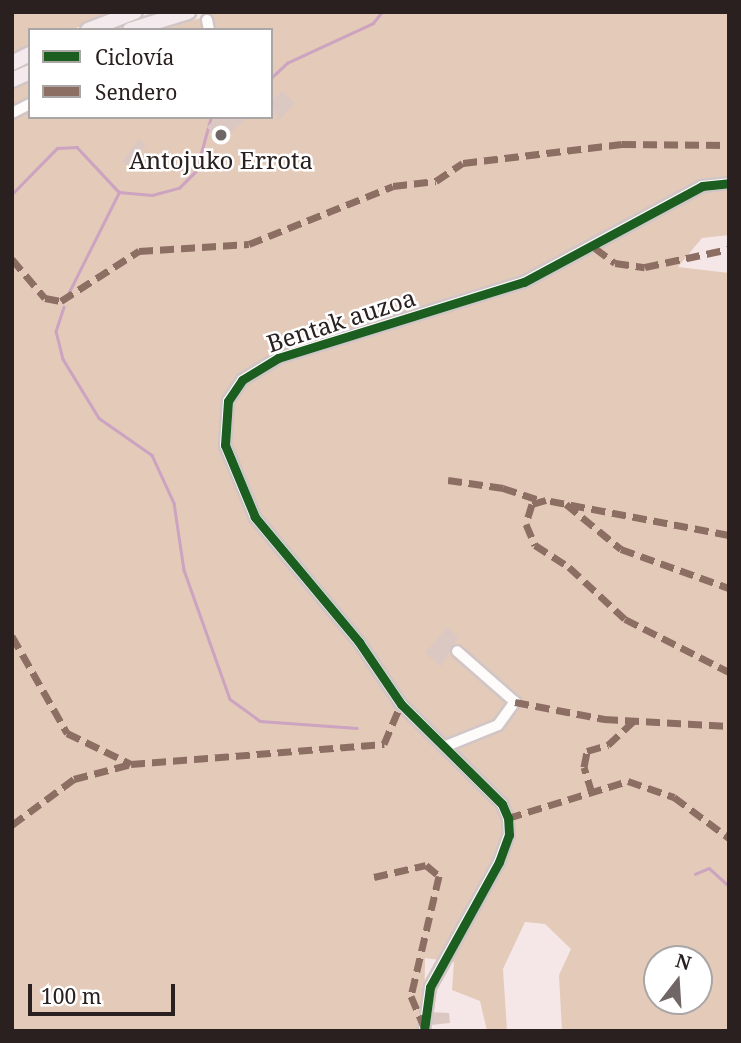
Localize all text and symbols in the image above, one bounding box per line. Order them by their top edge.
legend [28,28,273,119]
text: Ciclovía [95,43,174,71]
text: Sendero [95,78,177,106]
marker: Antojuko Errota [213,127,229,143]
place label: Antojuko Errota [129,146,313,174]
street label: Bentak auzoa [263,282,419,358]
north arrow [643,945,713,1015]
text: N [673,947,695,976]
scale bar [32,970,178,1014]
text: 100 m [41,982,102,1010]

